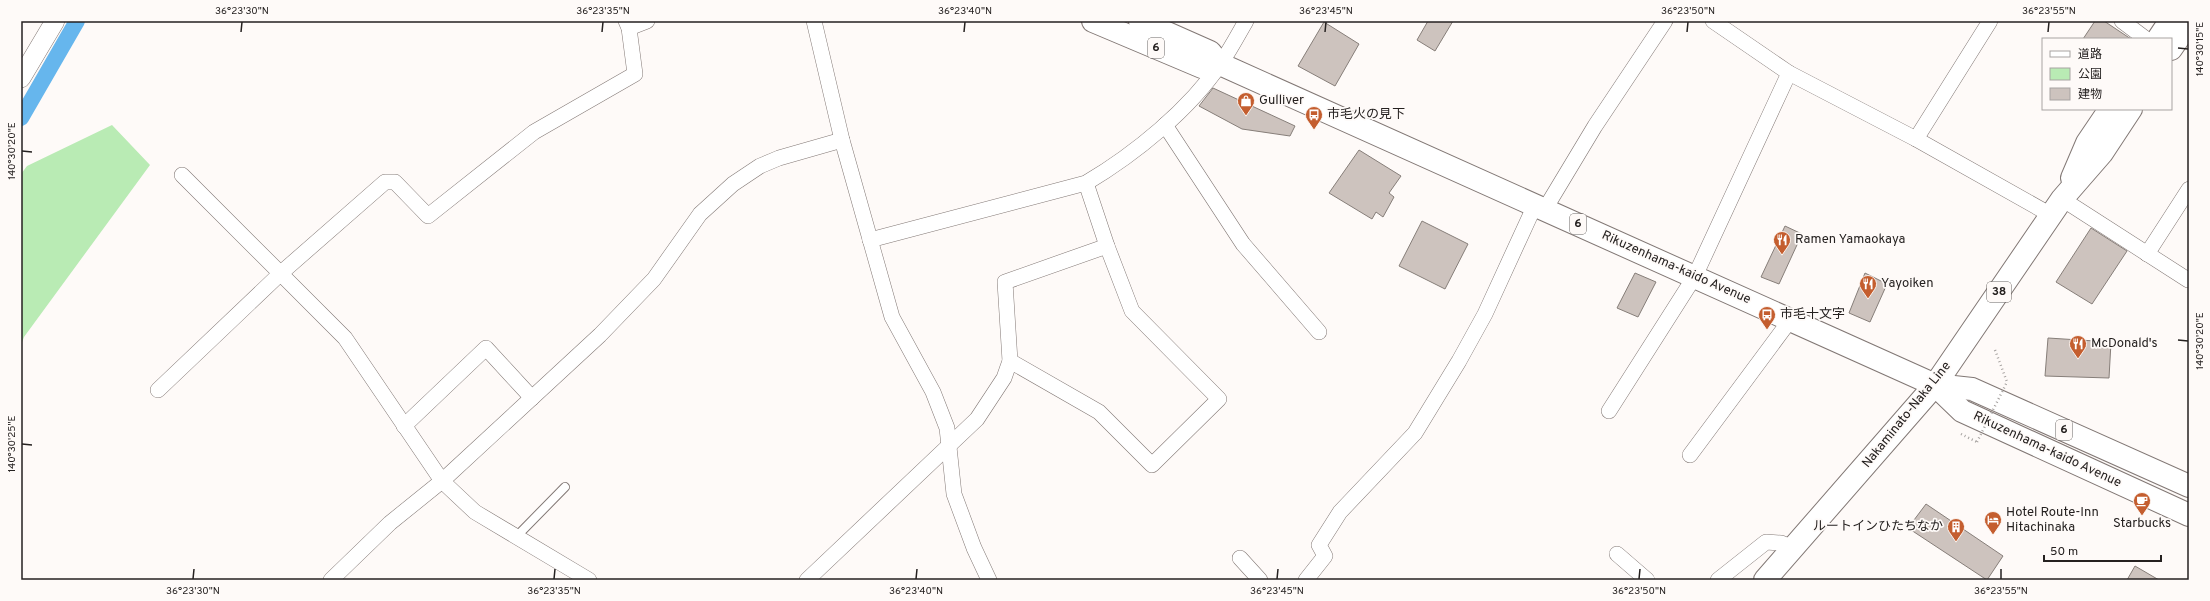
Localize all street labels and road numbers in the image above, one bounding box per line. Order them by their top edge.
road number: 6 [1148,38,1164,58]
road number: 6 [1570,214,1586,234]
street label: Rikuzenhama-kaido Avenue [1599,228,1753,308]
road number: 38 [1987,282,2011,302]
street label: Nakaminato-Naka Line [1859,359,1955,471]
street label: Rikuzenhama-kaido Avenue [1970,409,2124,491]
road number: 6 [2056,420,2072,440]

